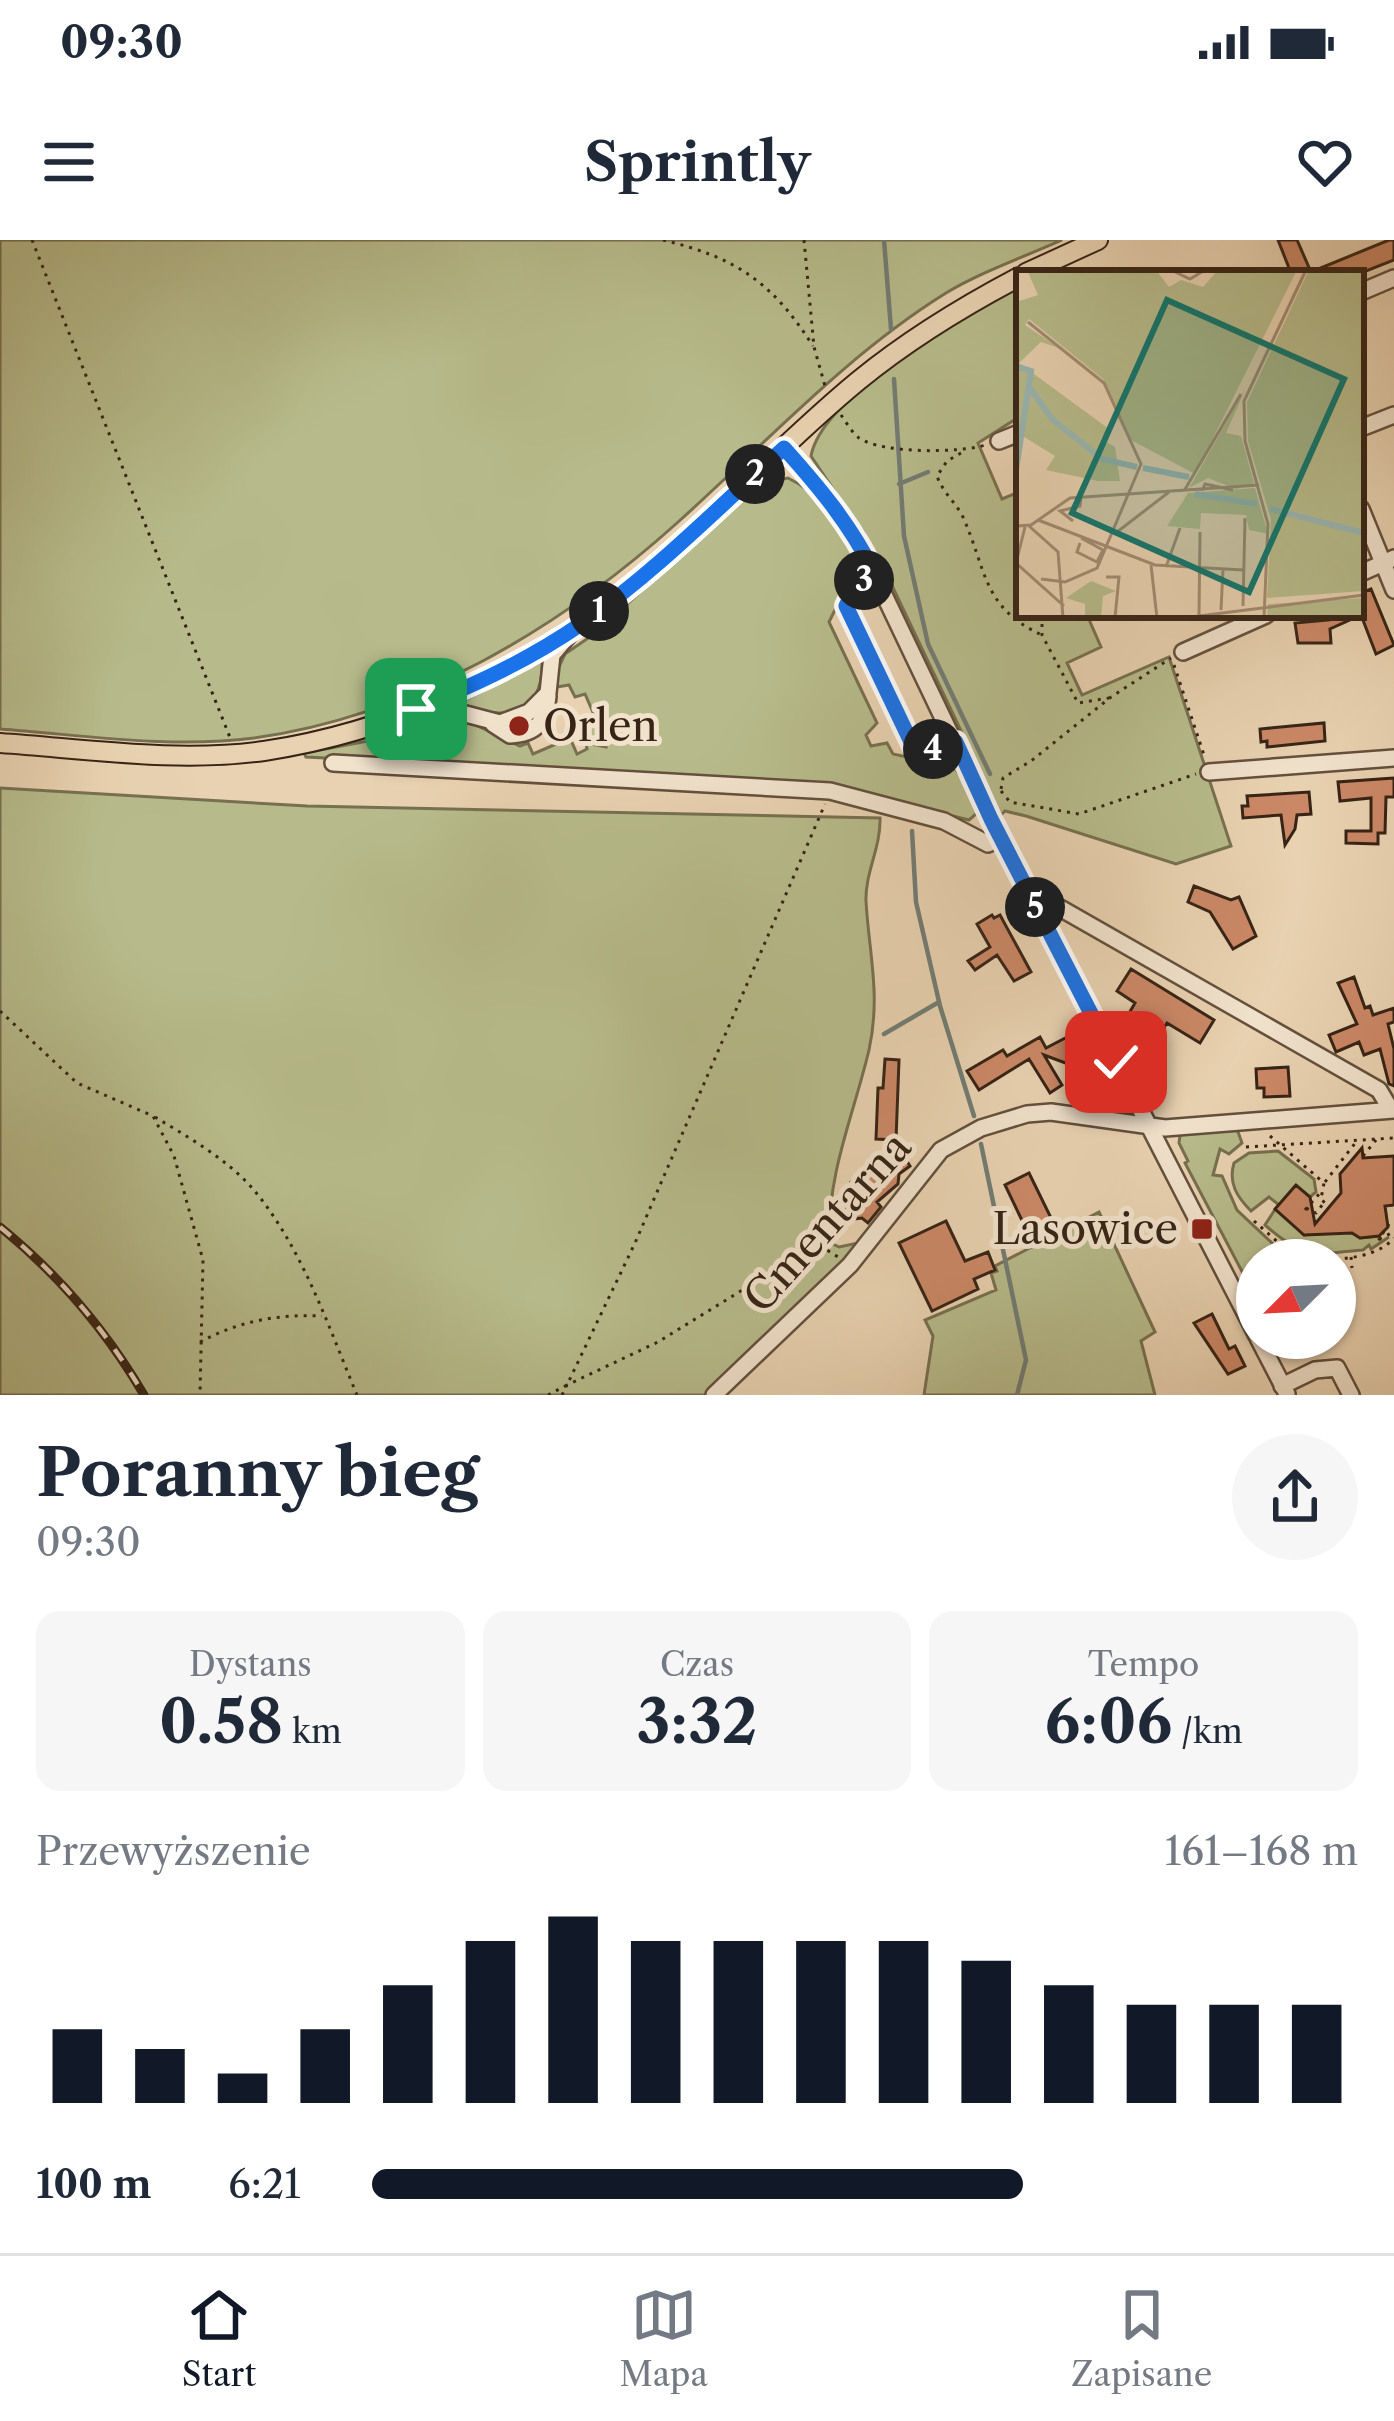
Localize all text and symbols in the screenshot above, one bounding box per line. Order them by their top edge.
text: 09:30 [60,14,183,70]
icon: menu [36,129,102,195]
text: Sprintly [584,129,810,195]
icon: heart [1292,129,1358,195]
inset map [1016,270,1364,618]
pin: 2 [725,444,785,504]
text: 2 [745,453,765,494]
pin: 3 [834,550,894,610]
text: 3 [855,559,873,600]
pin: 1 [569,581,629,641]
text: 1 [592,590,606,631]
pin [365,658,467,760]
icon: arrive [383,676,449,742]
place label: Orlen [543,700,658,752]
marker: Orlen [506,713,532,739]
pin: 4 [903,719,963,779]
text: 4 [923,728,943,769]
pin: 5 [1005,877,1065,937]
text: 5 [1026,886,1044,927]
pin [1065,1011,1167,1113]
icon: check [1083,1029,1149,1095]
street label: Cmentarna [733,1121,922,1323]
place label: Lasowice [992,1203,1178,1255]
marker: Lasowice [1189,1216,1215,1242]
north arrow [1236,1239,1356,1359]
map controls [1236,1239,1356,1359]
text: Poranny bieg [36,1432,480,1513]
button: share [1232,1434,1358,1560]
text: 09:30 [36,1518,141,1566]
text: Dystans [189,1644,312,1685]
text: Czas [660,1644,734,1685]
text: Tempo [1088,1644,1199,1685]
text: 0.58 [159,1685,283,1759]
text: 3:32 [636,1685,758,1759]
text: 6:06 [1045,1685,1172,1759]
text: km [283,1711,342,1752]
text: /km [1172,1711,1243,1752]
text: Przewyższenie [36,1827,311,1875]
text: 161–168 m [1165,1827,1358,1875]
text: 100 m [36,2160,152,2208]
text: 6:21 [228,2160,301,2208]
tab: Start [182,2282,256,2395]
tab: Mapa [620,2282,708,2395]
tab: Zapisane [1071,2282,1212,2395]

